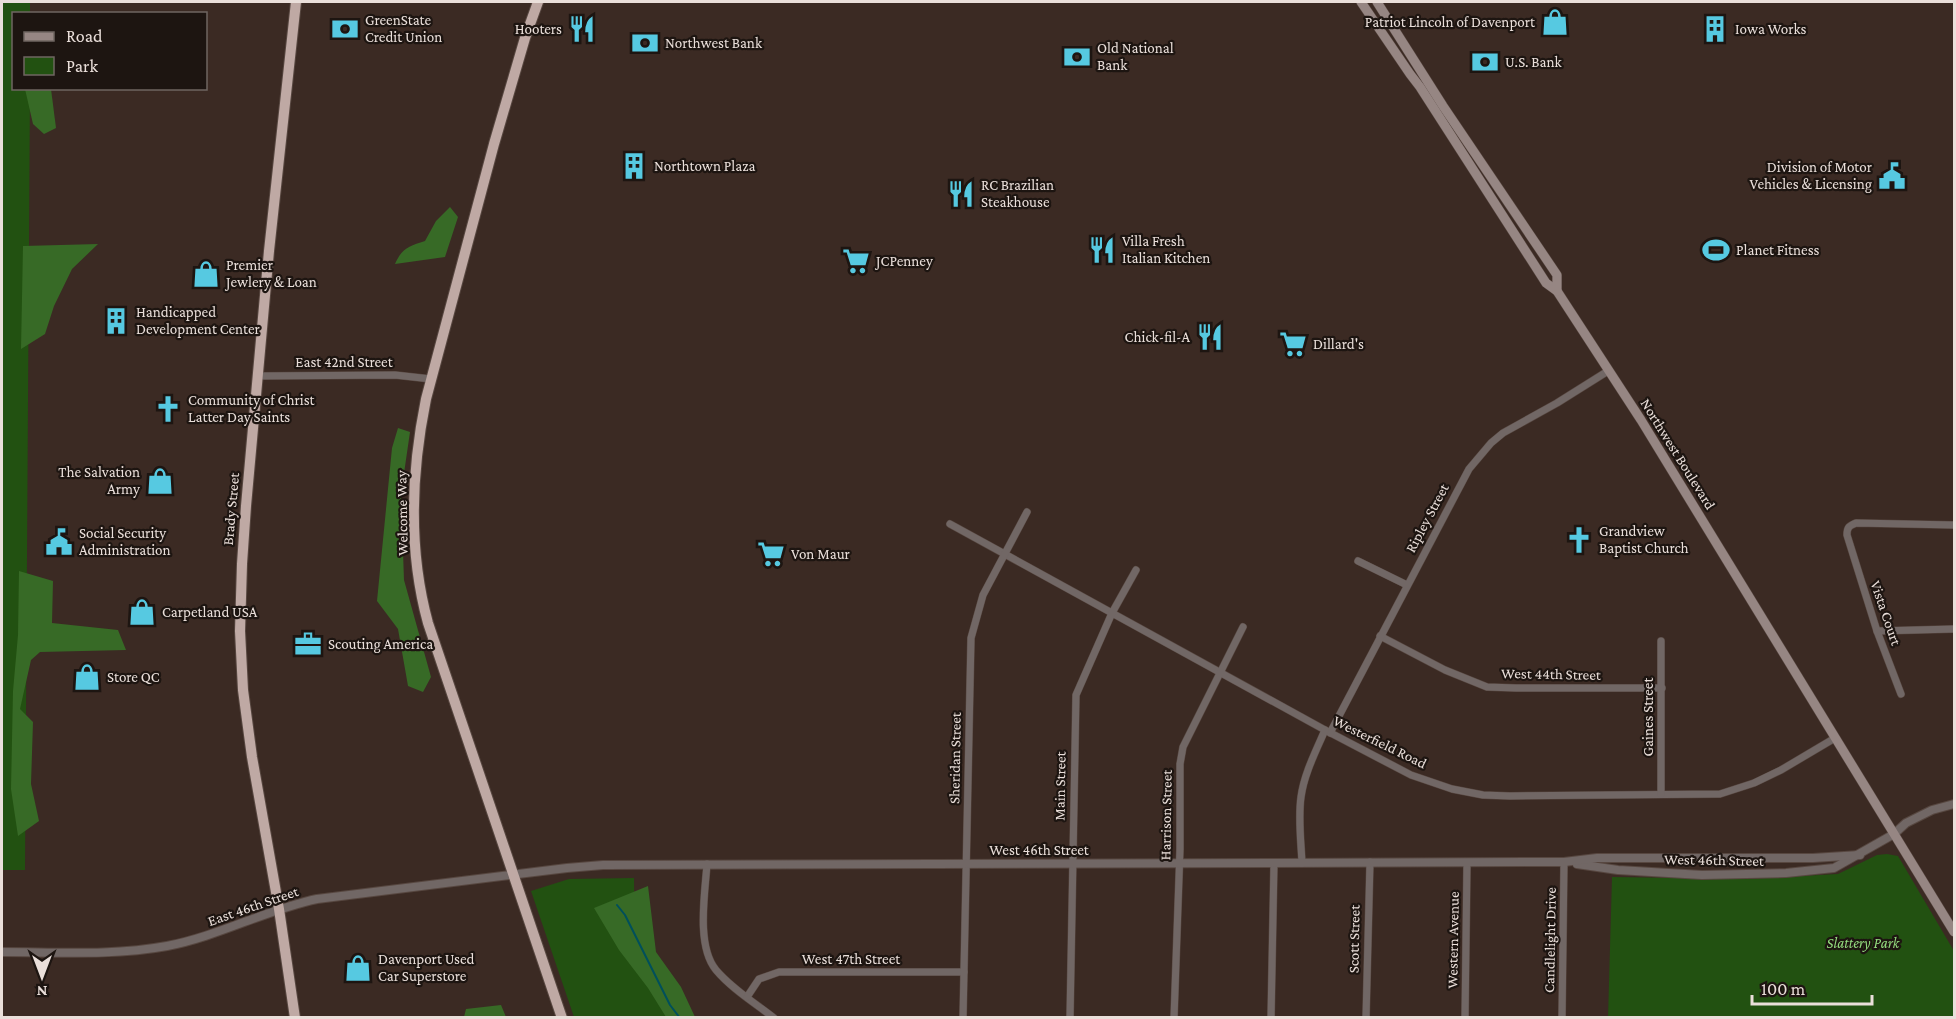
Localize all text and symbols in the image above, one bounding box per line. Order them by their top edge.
shop icon: Patriot Lincoln of Davenport [1540,7,1570,37]
legend [12,12,207,90]
place label: GreenState Credit Union [365,12,442,45]
bank icon: GreenState Credit Union [330,14,360,44]
restaurant icon: Hooters [567,14,597,44]
place label: Patriot Lincoln of Davenport [1365,14,1536,31]
building icon: Iowa Works [1700,14,1730,44]
place label: Hooters [515,21,562,37]
place label: Iowa Works [1735,21,1807,37]
text: Road [66,26,103,46]
bank icon: Northwest Bank [630,28,660,58]
place label: Northwest Bank [665,35,763,51]
place label: Old National Bank [1097,40,1174,73]
bank icon: Old National Bank [1062,42,1092,72]
bank icon: U.S. Bank [1470,47,1500,77]
place label: U.S. Bank [1505,54,1563,70]
text: Park [66,56,98,76]
building icon: Northtown Plaza [619,151,649,181]
place label: Northtown Plaza [654,158,756,174]
place label: Division of Motor Vehicles & Licensing [1750,159,1873,193]
public building icon: Division of Motor Vehicles & Licensing [1877,161,1907,191]
place label: RC Brazilian Steakhouse [981,177,1054,210]
restaurant icon: RC Brazilian Steakhouse [946,179,976,209]
place label: Villa Fresh Italian Kitchen [1122,233,1210,266]
restaurant icon: Villa Fresh Italian Kitchen [1087,235,1117,265]
sports icon: Planet Fitness [1701,235,1731,265]
place label: Planet Fitness [1736,242,1820,258]
supermarket icon: JCPenney [841,246,871,276]
place label: JCPenney [874,253,933,270]
place label: Premier Jewlery & Loan [224,257,317,291]
shop icon: Premier Jewlery & Loan [191,259,221,289]
place label: Handicapped Development Center [136,304,261,338]
building icon: Handicapped Development Center [101,306,131,336]
restaurant icon: Chick-fil-A [1195,322,1225,352]
place label: Chick-fil-A [1125,329,1190,345]
supermarket icon: Dillard's [1278,329,1308,359]
place label: Dillard's [1313,336,1364,352]
street label: East 42nd Street [295,354,394,370]
place label: Community of Christ Latter Day Saints [188,392,316,426]
church icon: Community of Christ Latter Day Saints [153,394,183,424]
street label: Northwest Boulevard [1637,396,1719,512]
place label: The Salvation Army [58,464,140,498]
shop icon: The Salvation Army [145,466,175,496]
street label: Welcome Way [393,470,412,556]
street label: Brady Street [220,471,243,546]
street label: Ripley Street [1402,480,1453,556]
place label: Grandview Baptist Church [1599,523,1689,557]
place label: Social Security Administration [79,525,171,558]
church icon: Grandview Baptist Church [1564,525,1594,555]
public building icon: Social Security Administration [44,527,74,557]
supermarket icon: Von Maur [756,539,786,569]
place label: Von Maur [791,546,851,562]
street label: Vista Court [1867,579,1905,648]
shop icon: Carpetland USA [127,597,157,627]
place label: Carpetland USA [162,604,258,621]
office icon: Scouting America [293,629,323,659]
place label: Scouting America [328,636,433,653]
shop icon: Store QC [72,662,102,692]
street label: West 44th Street [1501,665,1602,683]
place label: Store QC [107,669,160,685]
street label: Gaines Street [1640,677,1656,756]
street label: Sheridan Street [946,711,964,804]
street label: Westerfield Road [1331,712,1429,772]
street label: Main Street [1051,750,1069,821]
street label: Harrison Street [1157,768,1175,860]
street label: West 46th Street [989,842,1090,858]
street label: West 46th Street [1664,851,1765,869]
street label: East 46th Street [206,883,301,929]
street label: Candlelight Drive [1541,887,1560,993]
street label: Western Avenue [1444,891,1462,989]
street label: Scott Street [1345,904,1363,973]
park label: Slattery Park [1827,935,1901,952]
north arrow [12,947,72,1007]
place label: Davenport Used Car Superstore [378,951,475,985]
street label: West 47th Street [802,951,901,967]
shop icon: Davenport Used Car Superstore [343,953,373,983]
scale bar [1752,968,1872,1006]
text: 100 m [1761,979,1806,999]
text: N [36,983,47,1000]

